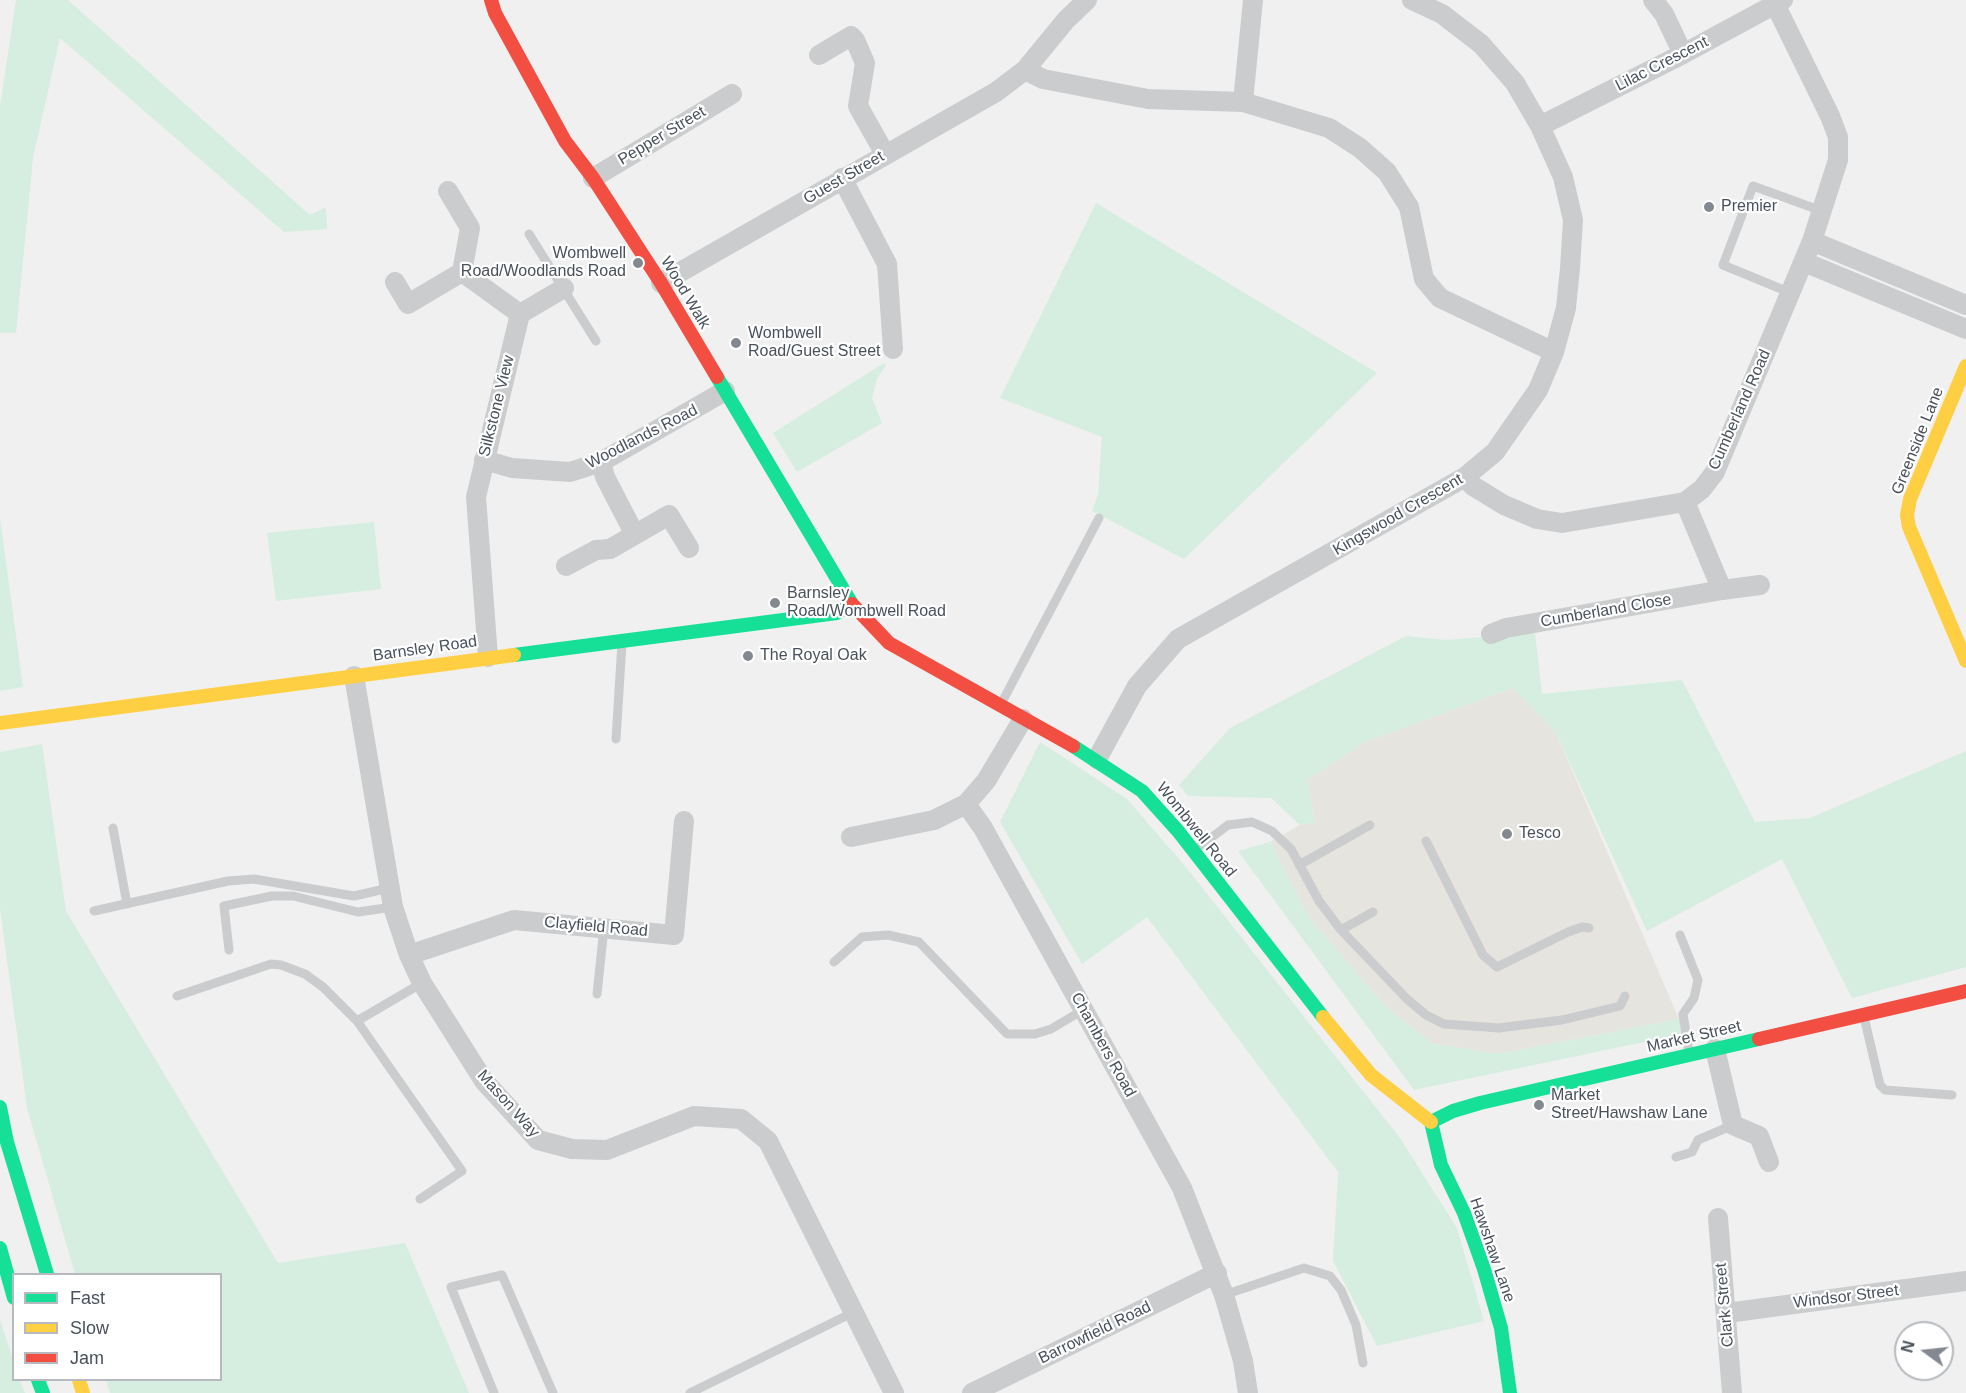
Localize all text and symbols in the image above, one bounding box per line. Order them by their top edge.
street label: Lilac Crescent [1612,32,1712,96]
street label: Pepper Street [615,102,709,170]
street label: Guest Street [800,147,888,209]
place label: Premier [1721,197,1777,217]
marker: Premier [1702,200,1716,214]
place label: Wombwell Road/Woodlands Road [461,244,626,282]
street label: Wood Walk [656,253,714,333]
marker: Wombwell Road/Woodlands Road [631,256,645,270]
place label: Wombwell Road/Guest Street [748,324,881,362]
marker: Wombwell Road/Guest Street [729,336,743,350]
street label: Cumberland Road [1705,347,1775,473]
street label: Silkstone View [475,353,519,459]
street label: Greenside Lane [1888,385,1948,497]
street label: Woodlands Road [583,401,701,473]
street label: Kingswood Crescent [1330,470,1466,560]
place label: Barnsley Road/Wombwell Road [787,584,946,622]
street label: Cumberland Close [1539,590,1673,632]
marker: Barnsley Road/Wombwell Road [768,596,782,610]
street label: Barnsley Road [372,632,478,666]
place label: The Royal Oak [760,646,867,666]
marker: The Royal Oak [741,649,755,663]
street label: Wombwell Road [1152,779,1240,881]
place label: Tesco [1519,824,1561,844]
marker: Tesco [1500,827,1514,841]
street label: Clayfield Road [543,913,649,941]
street label: Chambers Road [1066,989,1140,1101]
street label: Market Street [1645,1017,1743,1057]
street label: Mason Way [473,1066,543,1142]
place label: Market Street/Hawshaw Lane [1551,1086,1708,1124]
marker: Market Street/Hawshaw Lane [1532,1098,1546,1112]
street label: Hawshaw Lane [1465,1195,1519,1305]
street label: Clark Street [1712,1262,1738,1348]
legend [12,1273,222,1381]
street label: Windsor Street [1792,1281,1900,1313]
text: Fast [70,1288,105,1308]
street label: Barrowfield Road [1036,1297,1154,1369]
text: Slow [70,1318,109,1338]
north arrow [1894,1321,1954,1381]
text: N [1898,1339,1918,1355]
text: Jam [70,1348,104,1368]

